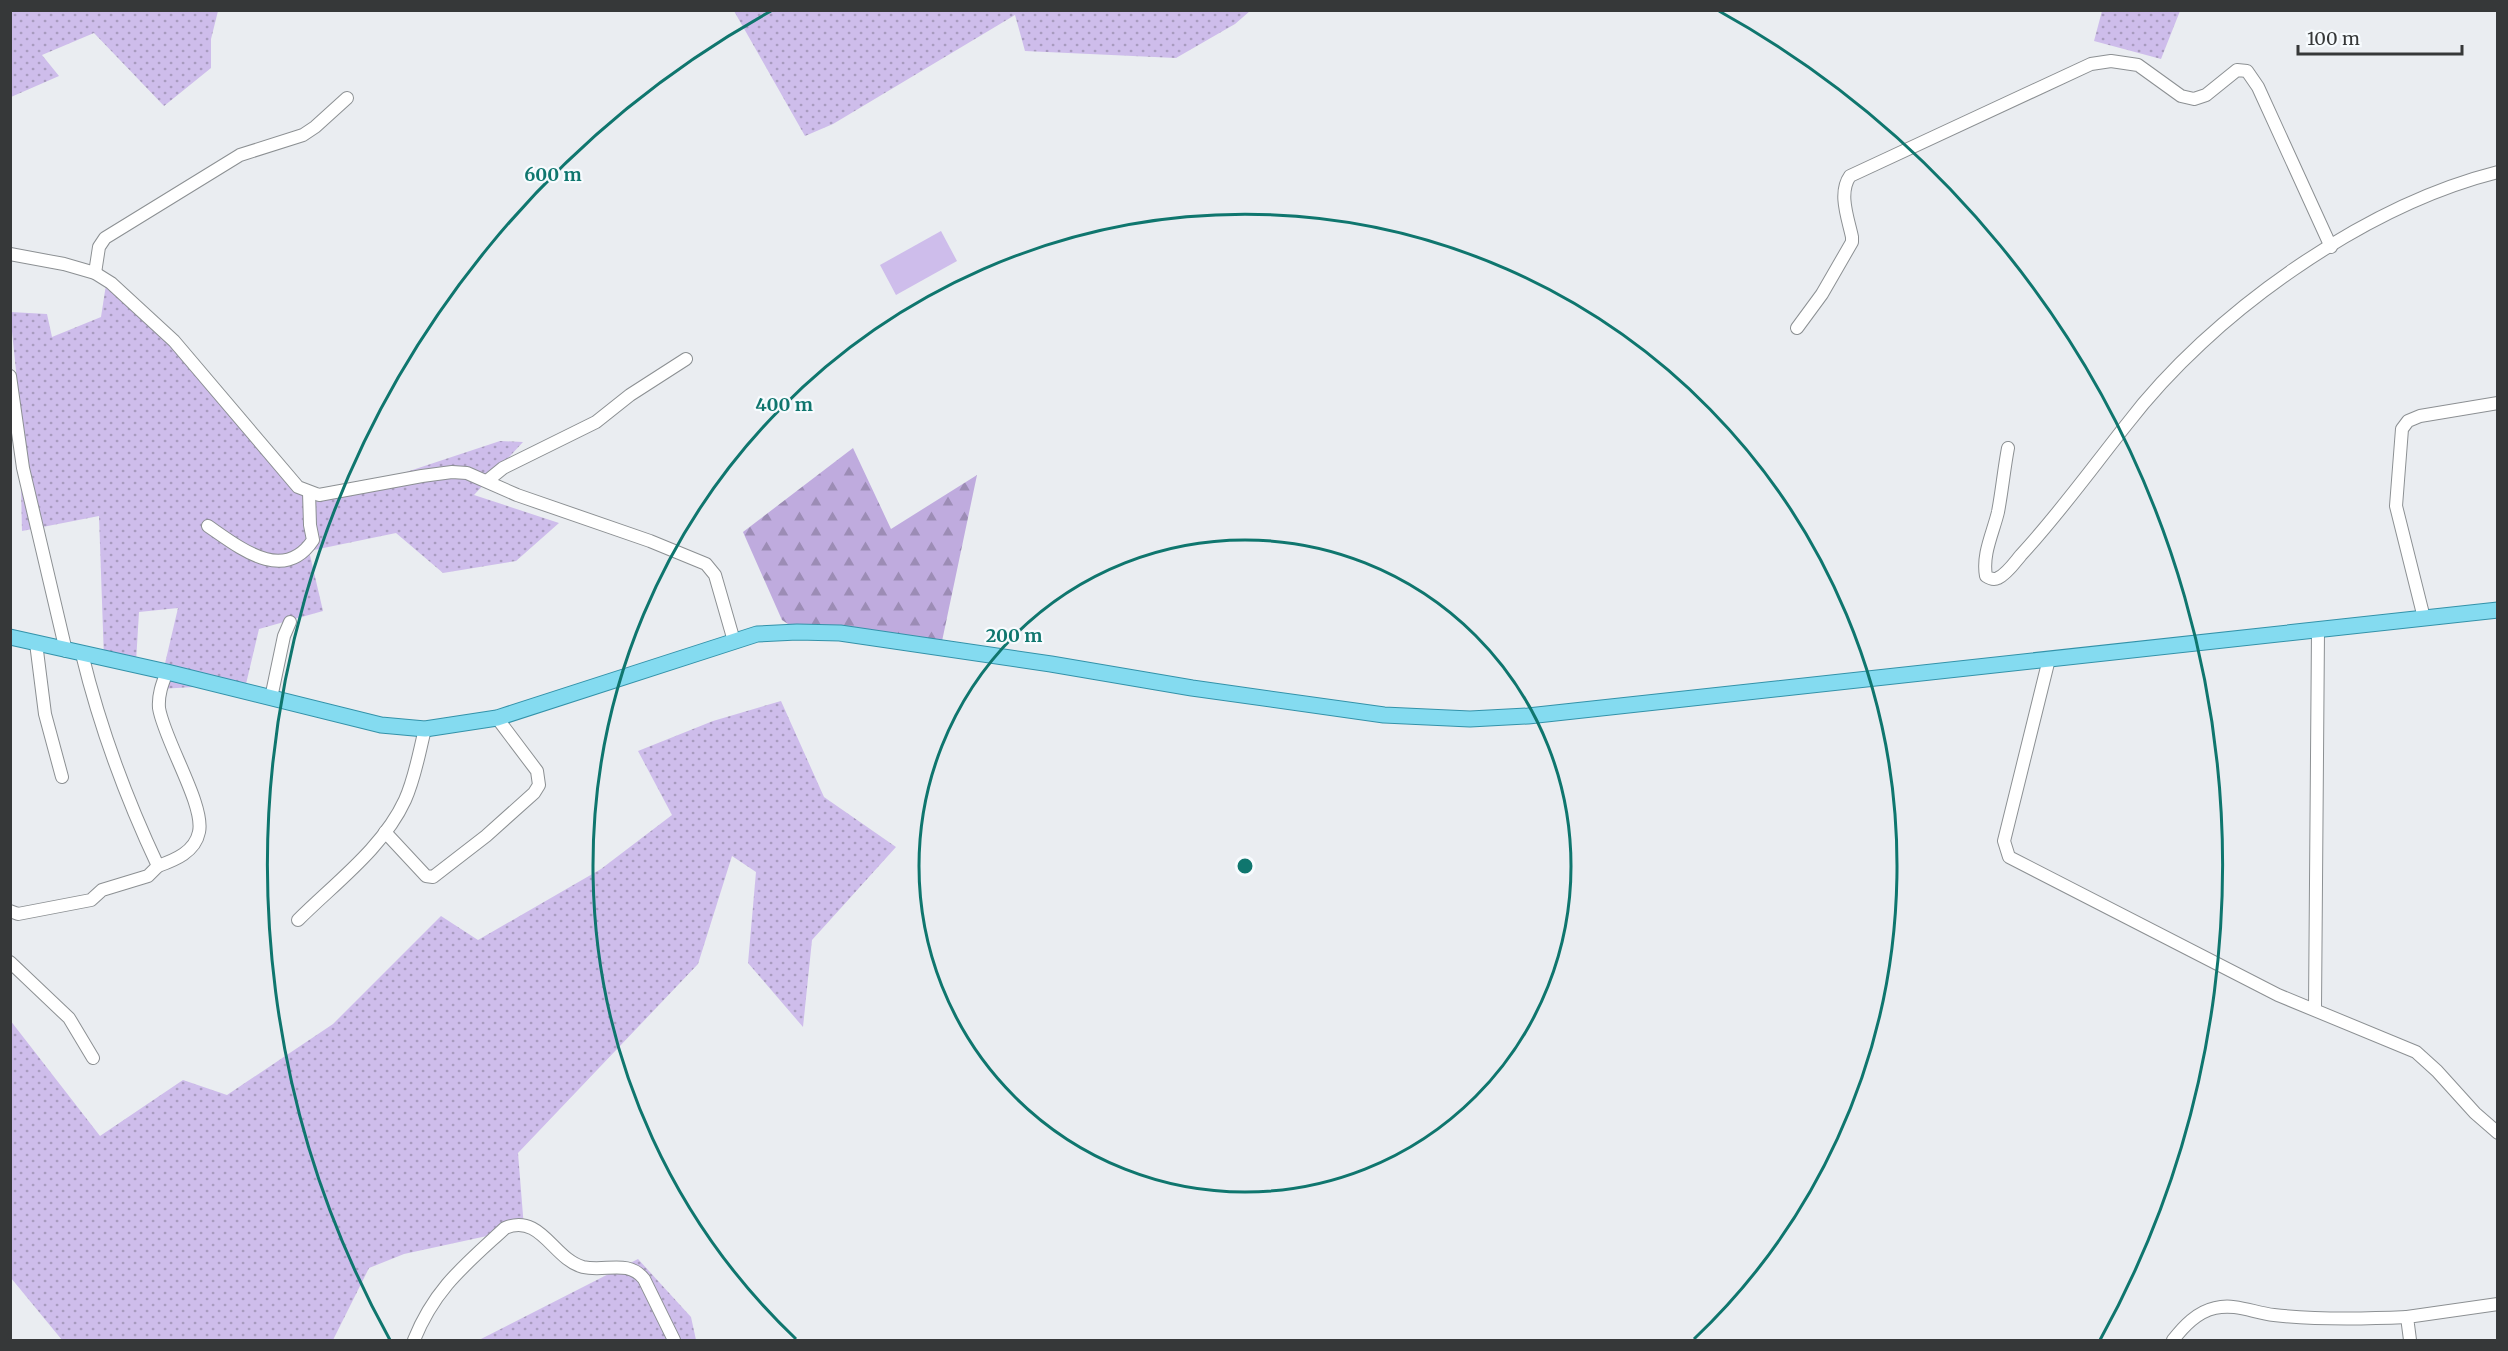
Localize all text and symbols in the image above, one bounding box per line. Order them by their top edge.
scale bar [2298,18,2462,56]
text: 100 m [2307,27,2360,50]
text: 600 m [524,163,582,186]
text: 400 m [755,393,813,416]
text: 200 m [986,624,1042,647]
centre of rings [1235,856,1255,876]

